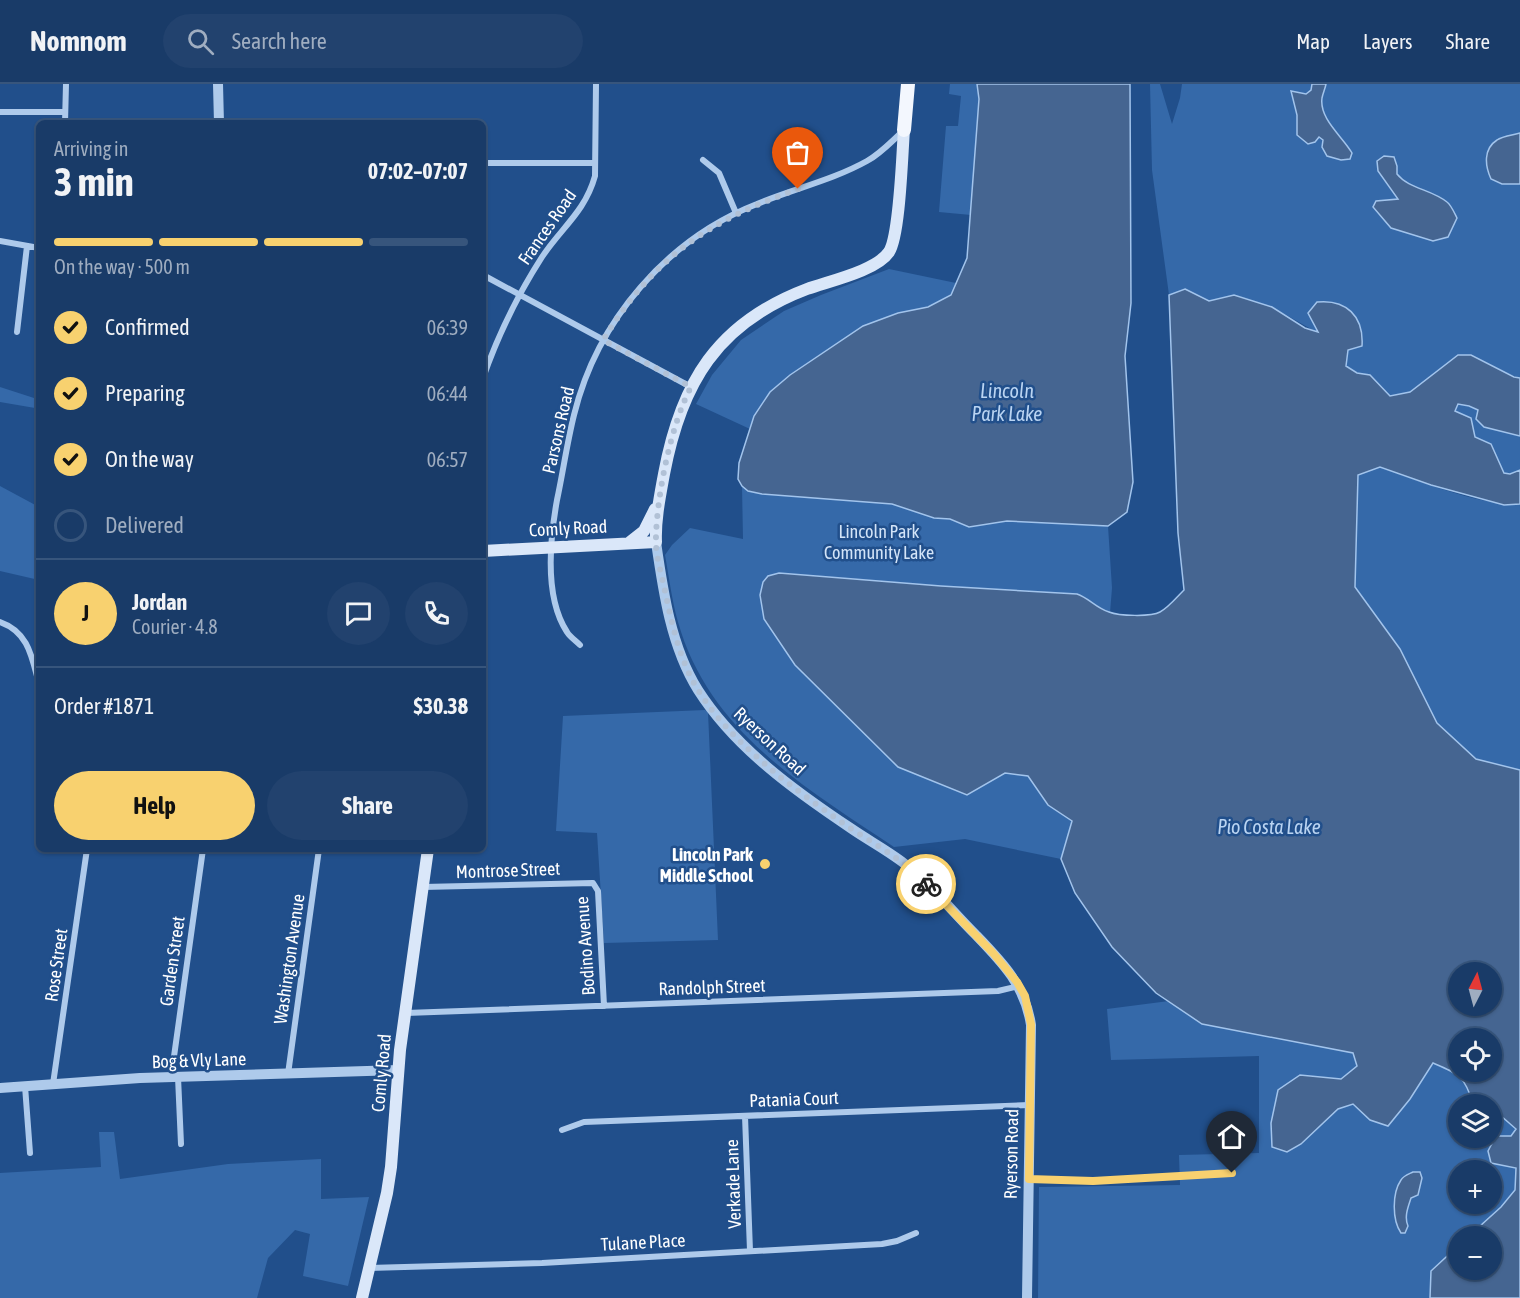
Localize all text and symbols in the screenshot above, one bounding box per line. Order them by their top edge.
search box [163,14,583,68]
text: Nomnom [30,25,127,57]
icon: search [184,25,217,58]
text: Search here [232,28,327,54]
text: Map [1296,29,1330,53]
text: Layers [1363,29,1413,53]
text: Share [1446,29,1490,53]
pin [772,127,823,189]
icon: bag [781,136,814,169]
text: Arriving in [54,137,128,160]
text: 07:02–07:07 [368,158,468,184]
text: 3 min [54,160,134,204]
street label: Frances Road [513,185,581,269]
text: On the way · 500 m [54,255,190,278]
icon: check [54,311,87,344]
text: Confirmed [105,314,190,340]
text: 06:39 [427,316,468,339]
icon: check [54,377,87,410]
water label: Lincoln Park Lake [972,379,1042,425]
text: Preparing [105,380,185,406]
text: 06:44 [427,382,468,405]
street label: Parsons Road [538,384,578,476]
icon: check [54,443,87,476]
text: On the way [105,446,194,472]
text: 06:57 [427,448,468,471]
text: Delivered [105,512,184,538]
street label: Comly Road [528,515,608,541]
park label: Lincoln Park Community Lake [824,521,934,563]
button: chat [327,582,390,645]
button: phone [405,582,468,645]
text: Jordan [132,589,187,615]
text: J [82,600,89,626]
text: Courier · 4.8 [132,615,218,638]
text: Order #1871 [54,693,154,719]
text: $30.38 [413,693,468,719]
street label: Ryerson Road [730,703,810,779]
button: Help [54,771,255,840]
button: Share [267,771,468,840]
water label: Pio Costa Lake [1217,815,1321,838]
place label: Lincoln Park Middle School [660,844,754,886]
courier [896,854,956,914]
marker: Lincoln Park Middle School [758,857,772,871]
street label: Montrose Street [455,858,561,882]
icon: bike [910,868,943,901]
street label: Washington Avenue [269,893,309,1025]
street label: Bodino Avenue [571,896,599,996]
street label: Garden Street [155,915,189,1007]
street label: Rose Street [40,927,72,1003]
north arrow [1448,962,1502,1016]
map controls [1448,962,1502,1280]
street label: Randolph Street [658,975,766,999]
button: locate [1448,1028,1502,1082]
street label: Comly Road [367,1033,395,1113]
street label: Bog & Vly Lane [151,1048,247,1072]
street label: Patania Court [749,1087,839,1111]
button: layers [1448,1094,1502,1148]
street label: Ryerson Road [1000,1109,1022,1199]
pin [1206,1111,1257,1173]
icon: home [1215,1120,1248,1153]
street label: Verkade Lane [721,1139,745,1229]
button: + [1448,1160,1502,1214]
button: − [1448,1226,1502,1280]
street label: Tulane Place [600,1229,686,1255]

